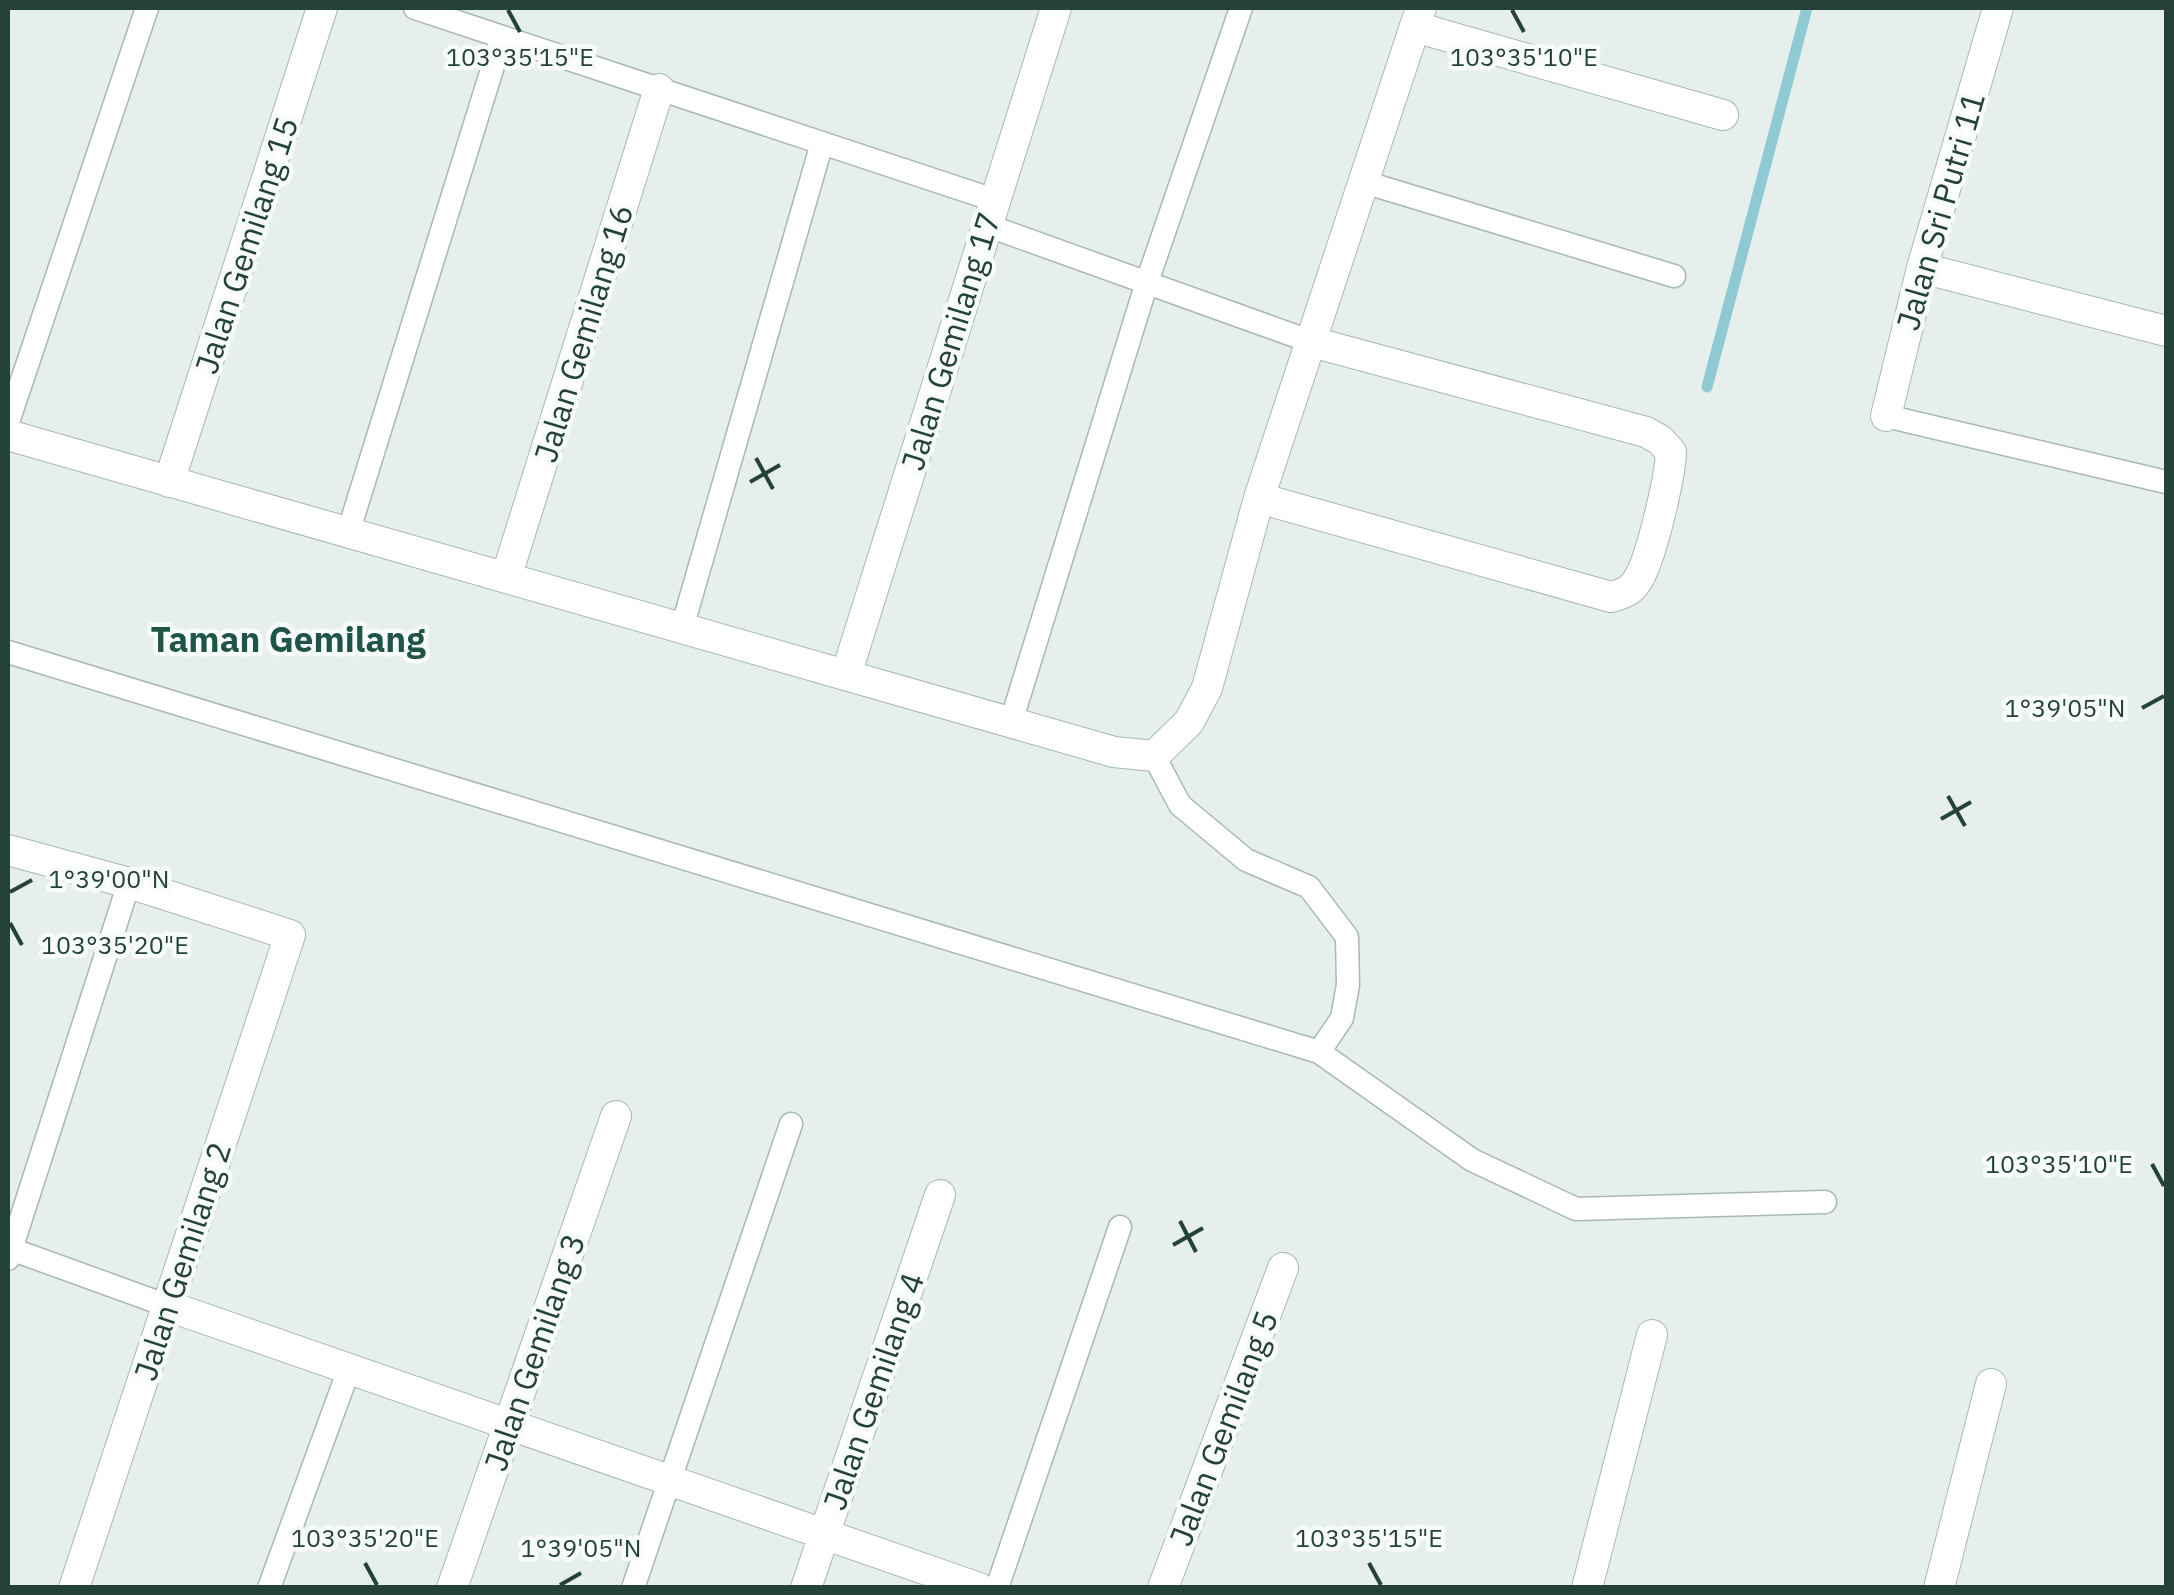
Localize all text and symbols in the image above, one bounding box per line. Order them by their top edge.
text: 103°35'15"E [446,40,594,73]
text: 103°35'10"E [1450,40,1598,73]
street label: Jalan Sri Putri 11 [1886,87,1994,335]
street label: Jalan Gemilang 15 [185,111,307,379]
street label: Jalan Gemilang 16 [524,199,642,467]
street label: Jalan Gemilang 17 [891,207,1009,475]
district label: Taman Gemilang [150,616,426,662]
text: 1°39'05"N [2005,691,2125,724]
text: 1°39'00"N [49,862,169,895]
text: 103°35'20"E [41,928,189,961]
street label: Jalan Gemilang 2 [124,1136,240,1386]
text: 103°35'10"E [1985,1147,2133,1180]
street label: Jalan Gemilang 3 [474,1228,594,1476]
street label: Jalan Gemilang 4 [813,1267,933,1515]
street label: Jalan Gemilang 5 [1159,1305,1287,1551]
text: 103°35'20"E [291,1521,439,1554]
text: 103°35'15"E [1295,1521,1443,1554]
text: 1°39'05"N [521,1531,641,1564]

